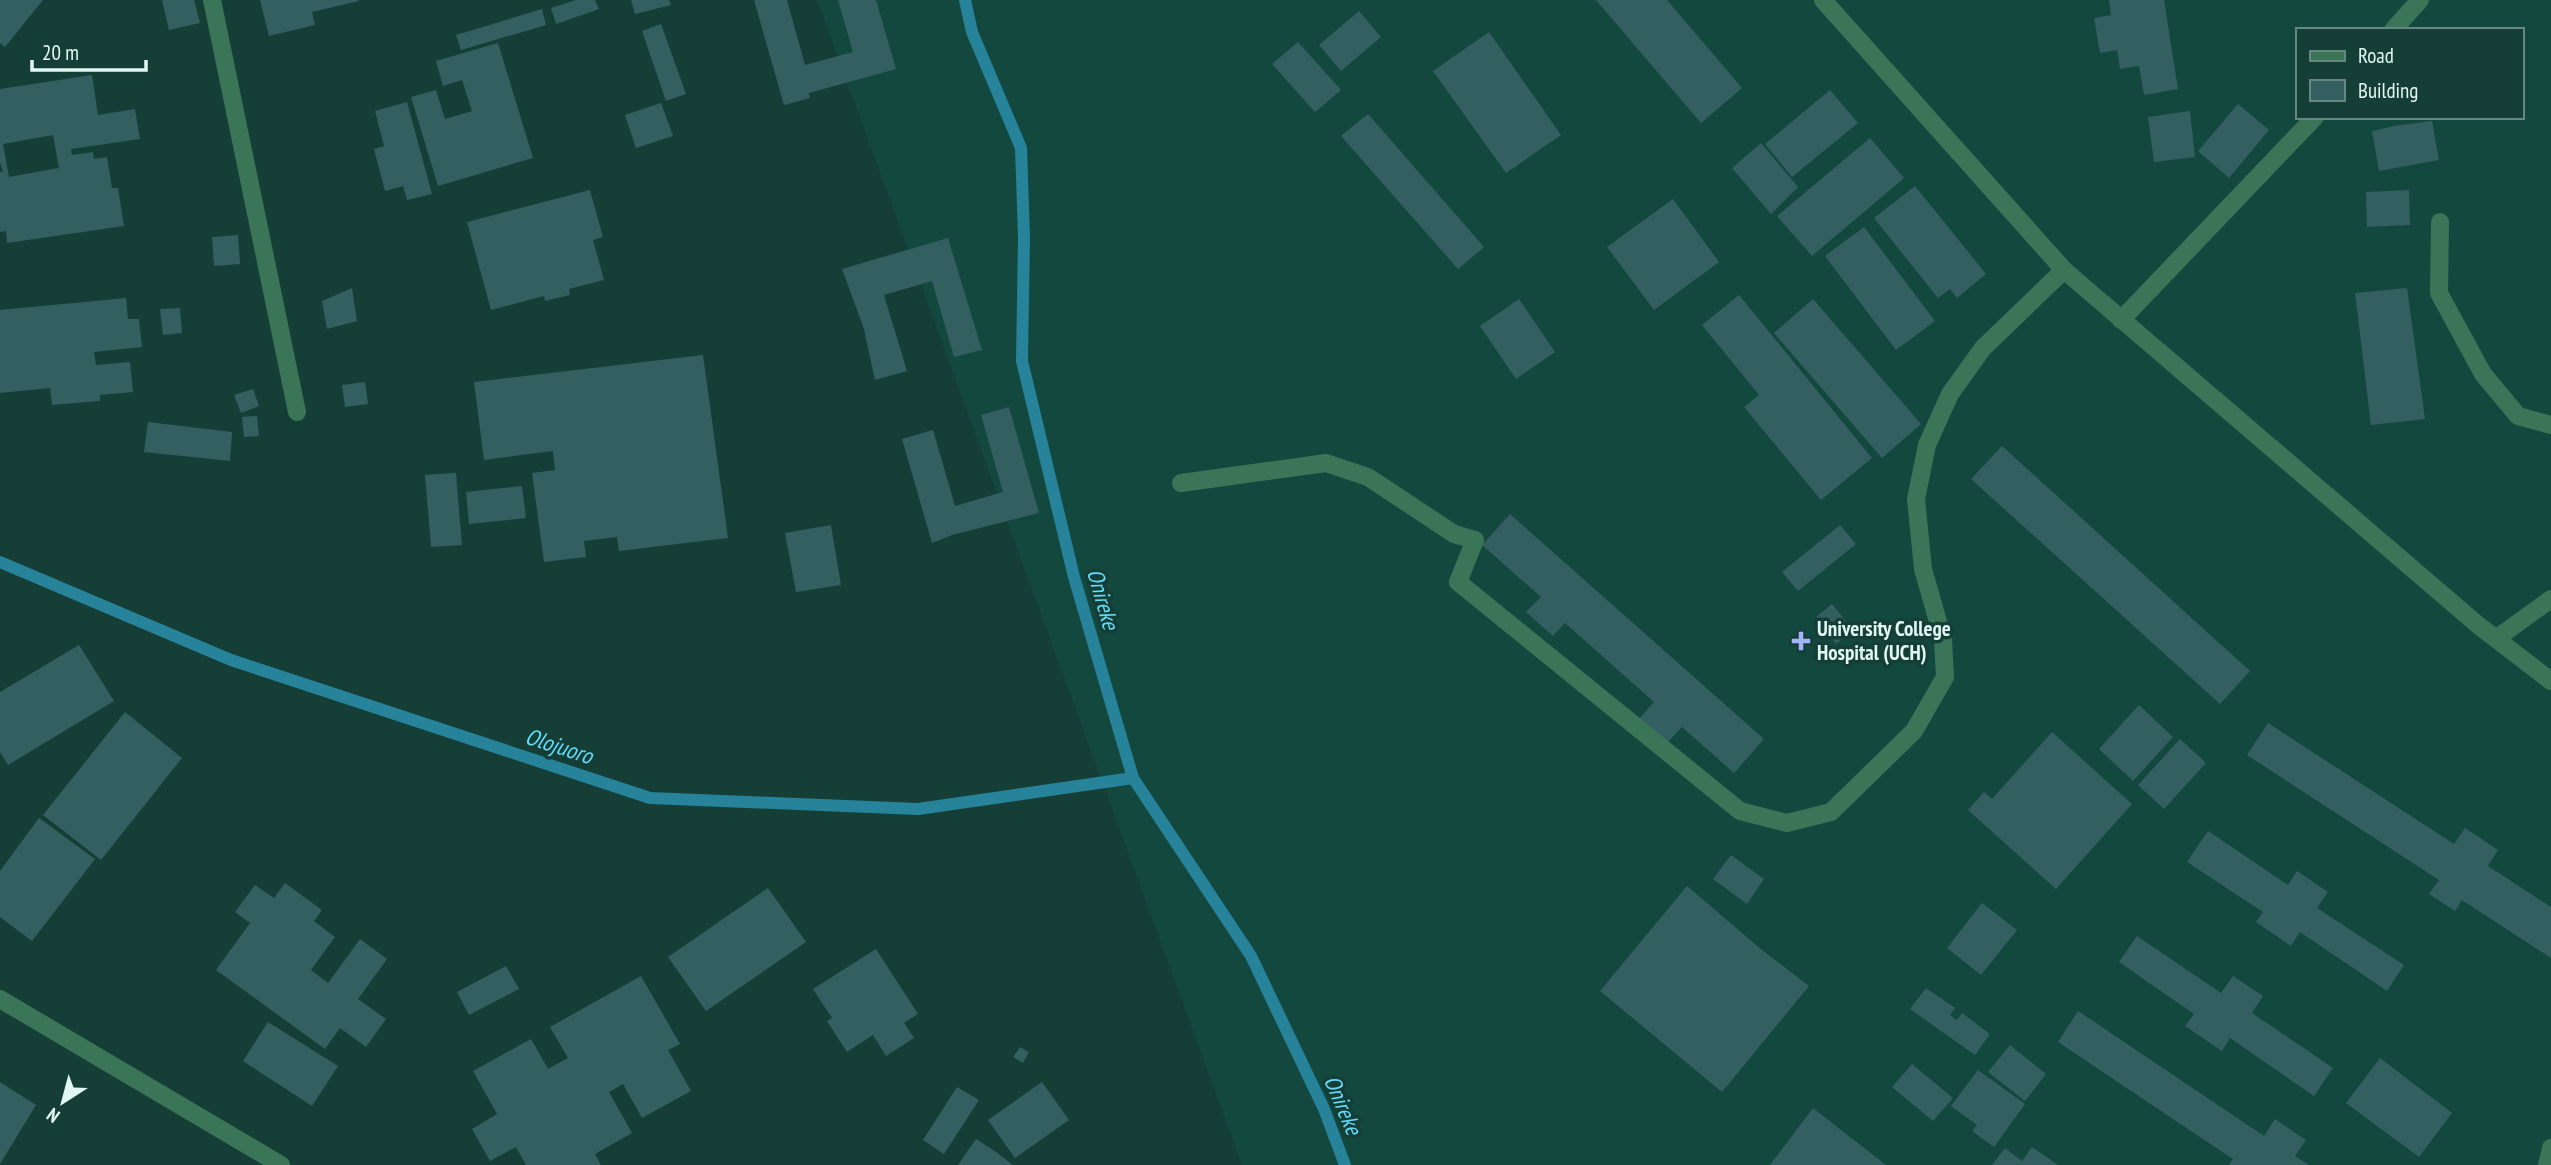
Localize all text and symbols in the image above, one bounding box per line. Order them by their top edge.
scale bar [32,28,145,72]
legend [2296,28,2523,119]
text: 20 m [42,39,79,66]
text: Road [2358,42,2394,69]
text: Building [2358,77,2418,104]
water label: Onireke [1081,565,1126,634]
place label: University College Hospital (UCH) [1817,615,1951,666]
marker: University College Hospital (UCH) [1791,631,1811,651]
water label: Olojuoro [522,721,598,771]
north arrow [28,1067,98,1137]
water label: Onireke [1318,1071,1369,1140]
text: N [42,1103,64,1128]

